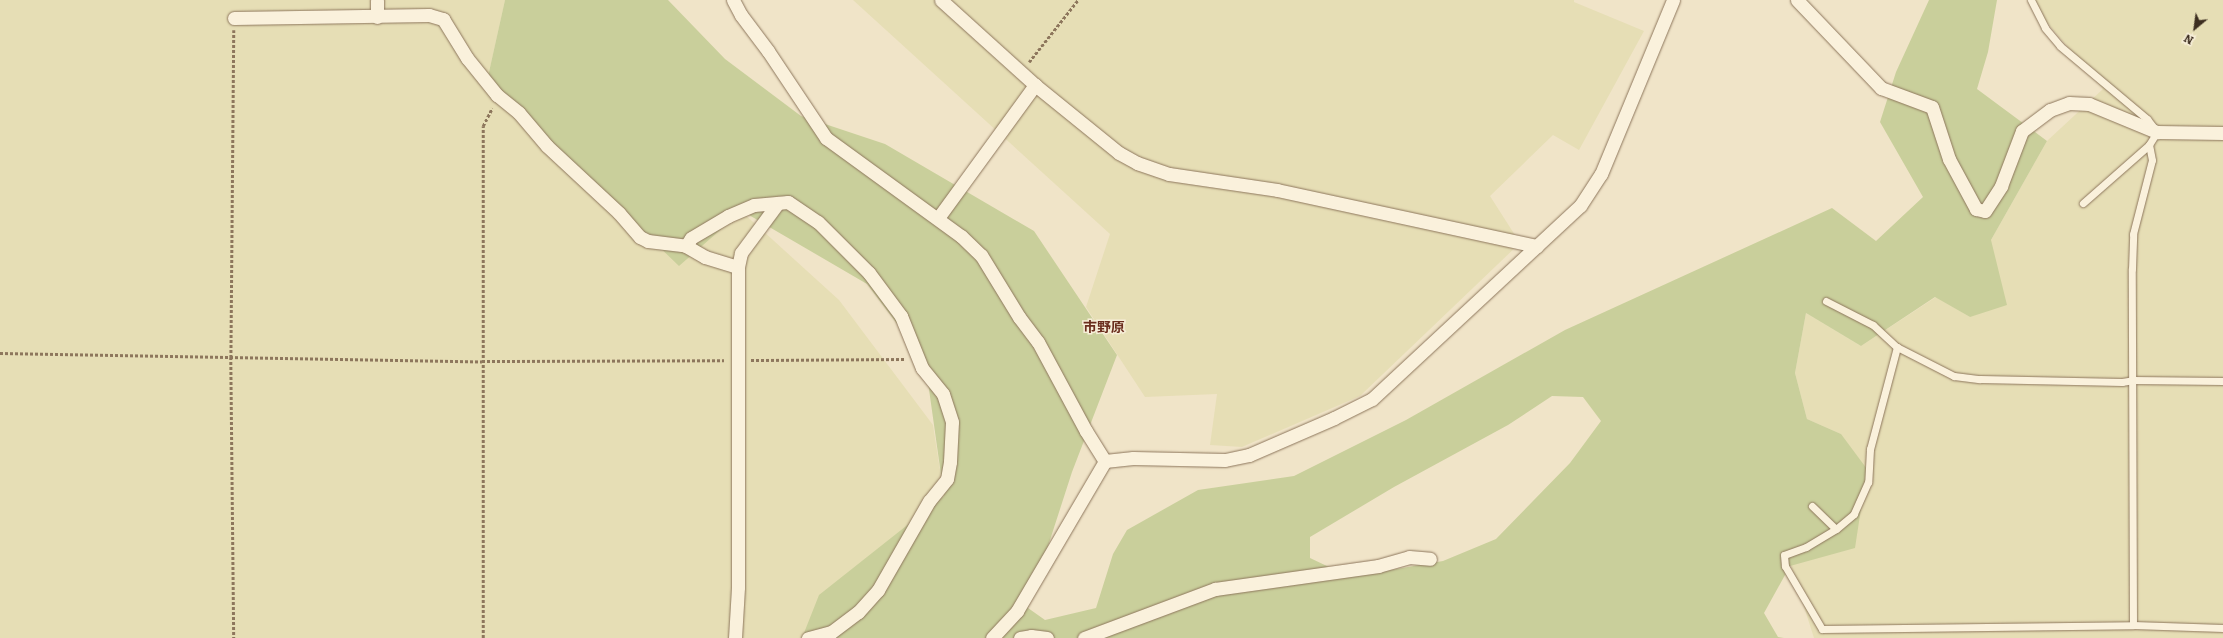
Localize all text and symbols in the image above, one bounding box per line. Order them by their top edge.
north arrow [2175,8,2215,48]
text: N [2182,31,2196,47]
district label: 市野原 [1083,320,1125,336]

